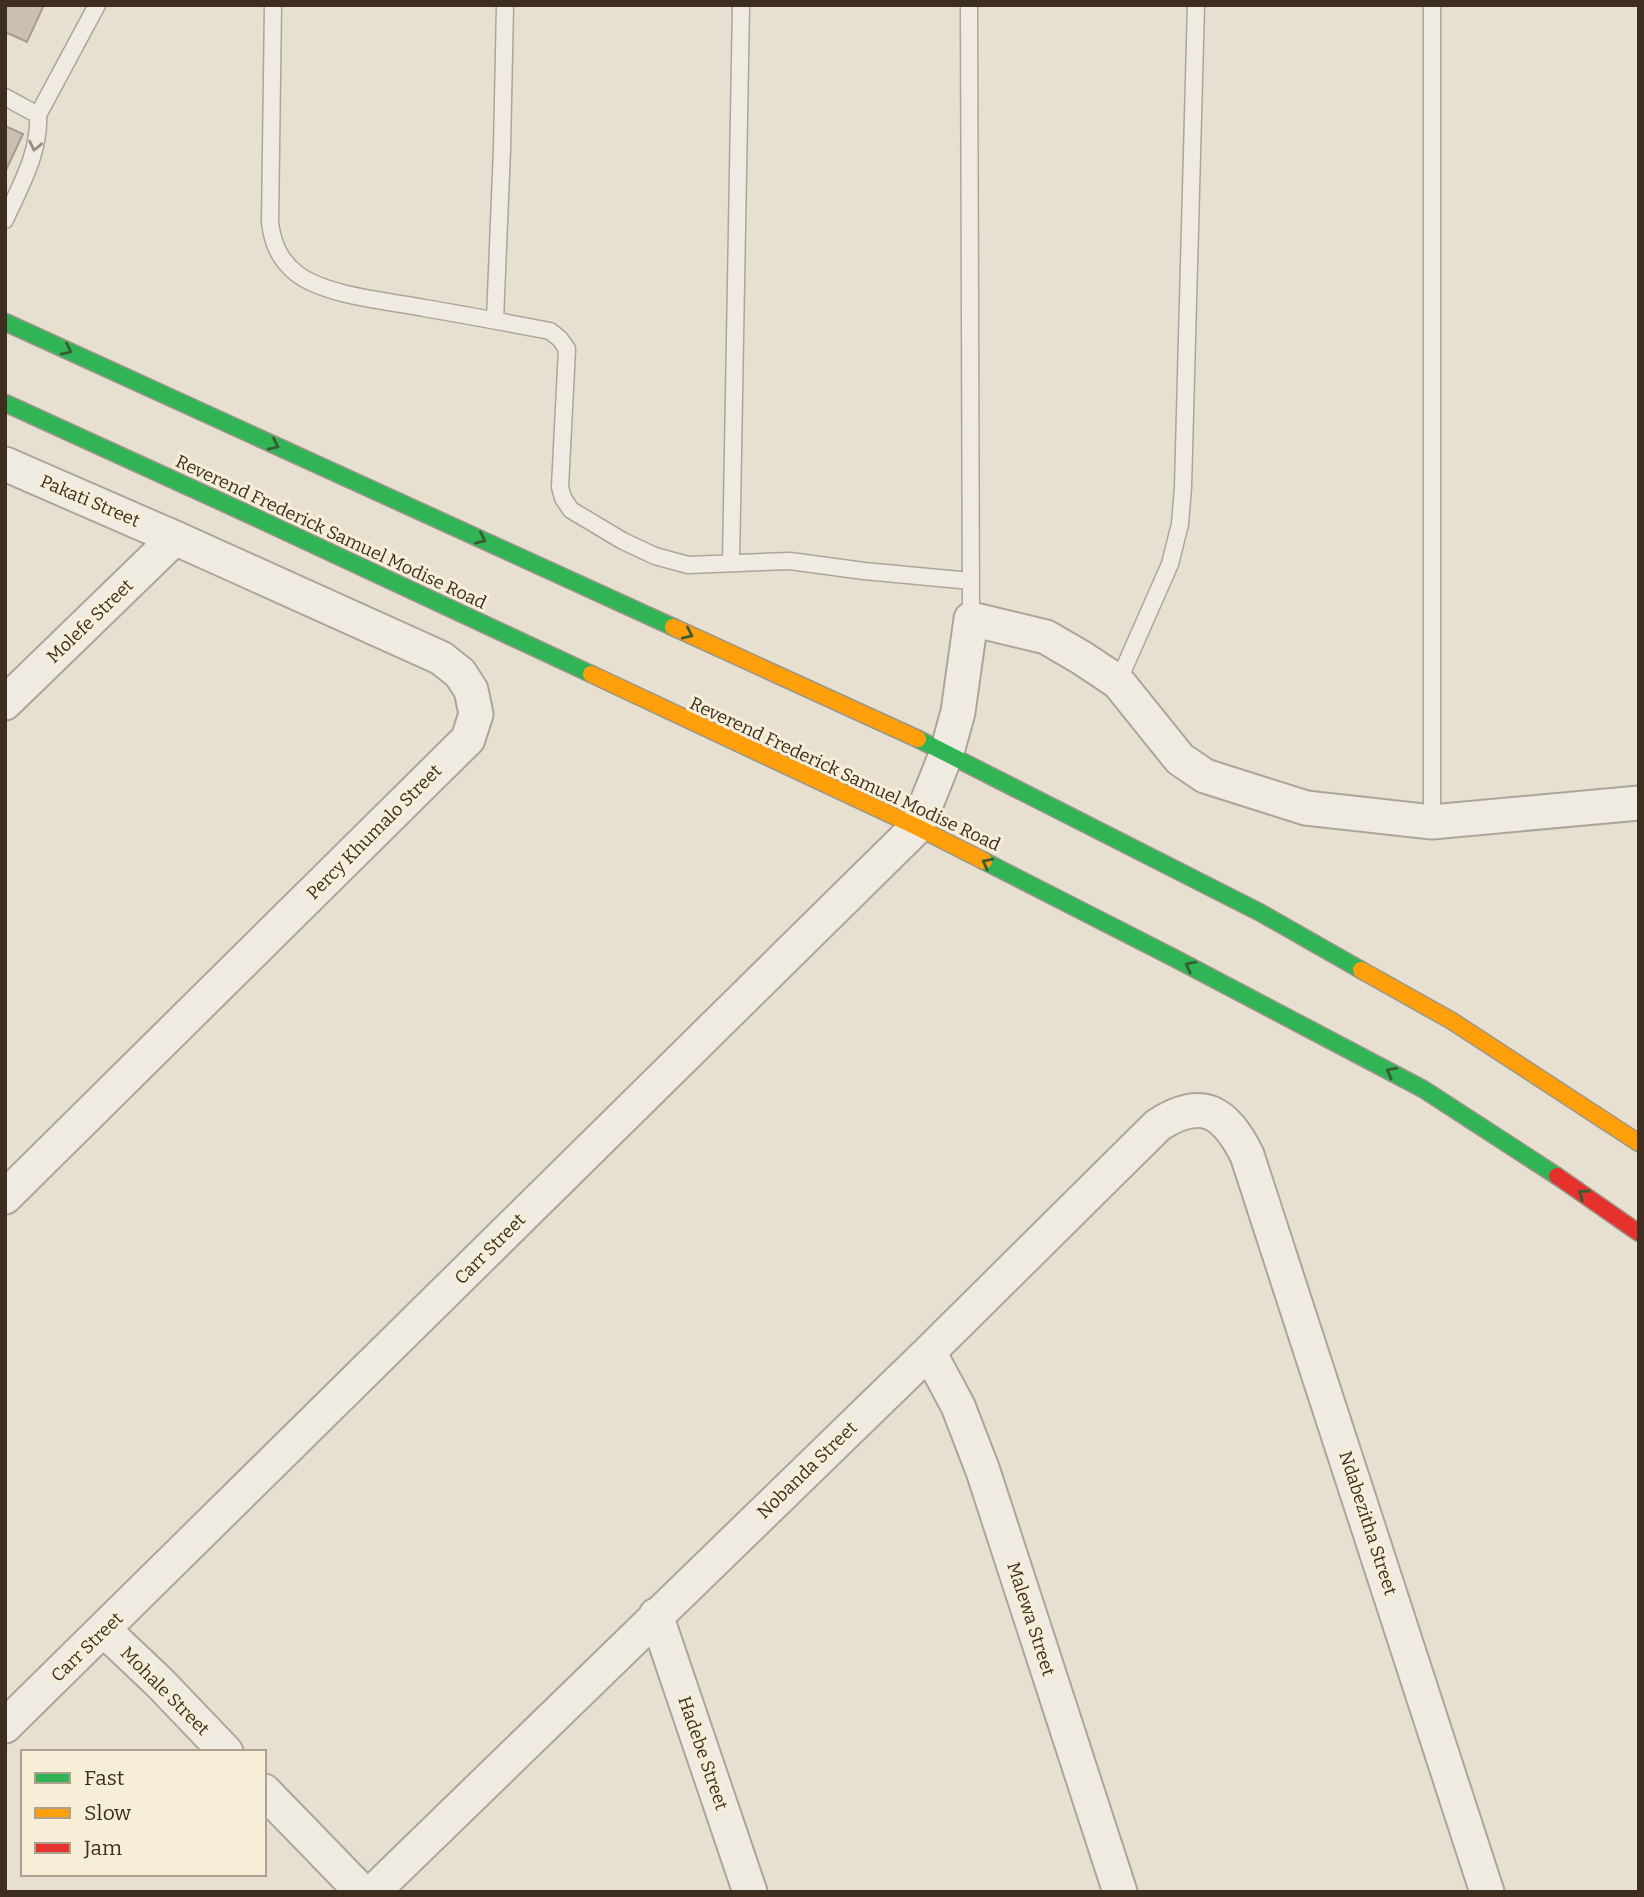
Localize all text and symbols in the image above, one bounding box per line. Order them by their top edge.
one-way arrow [29,140,43,152]
one-way arrow [60,342,72,356]
one-way arrow [267,437,279,451]
street label: Reverend Frederick Samuel Modise Road [172,450,490,614]
street label: Pakati Street [37,470,144,532]
one-way arrow [474,531,486,545]
street label: Molefe Street [42,574,138,668]
one-way arrow [681,626,693,640]
street label: Reverend Frederick Samuel Modise Road [686,692,1004,856]
street label: Percy Khumalo Street [302,760,446,904]
one-way arrow [982,857,994,871]
one-way arrow [1184,960,1197,974]
one-way arrow [1386,1066,1398,1080]
one-way arrow [1578,1190,1591,1202]
street label: Carr Street [450,1209,530,1289]
street label: Nobanda Street [752,1416,862,1523]
street label: Ndabezitha Street [1334,1448,1402,1598]
street label: Malewa Street [1002,1559,1060,1679]
street label: Carr Street [47,1607,128,1687]
street label: Mohale Street [116,1642,214,1740]
street label: Hadebe Street [673,1693,733,1813]
legend [21,1750,266,1876]
text: Fast [84,1765,125,1791]
text: Slow [84,1800,131,1826]
text: Jam [83,1835,122,1861]

